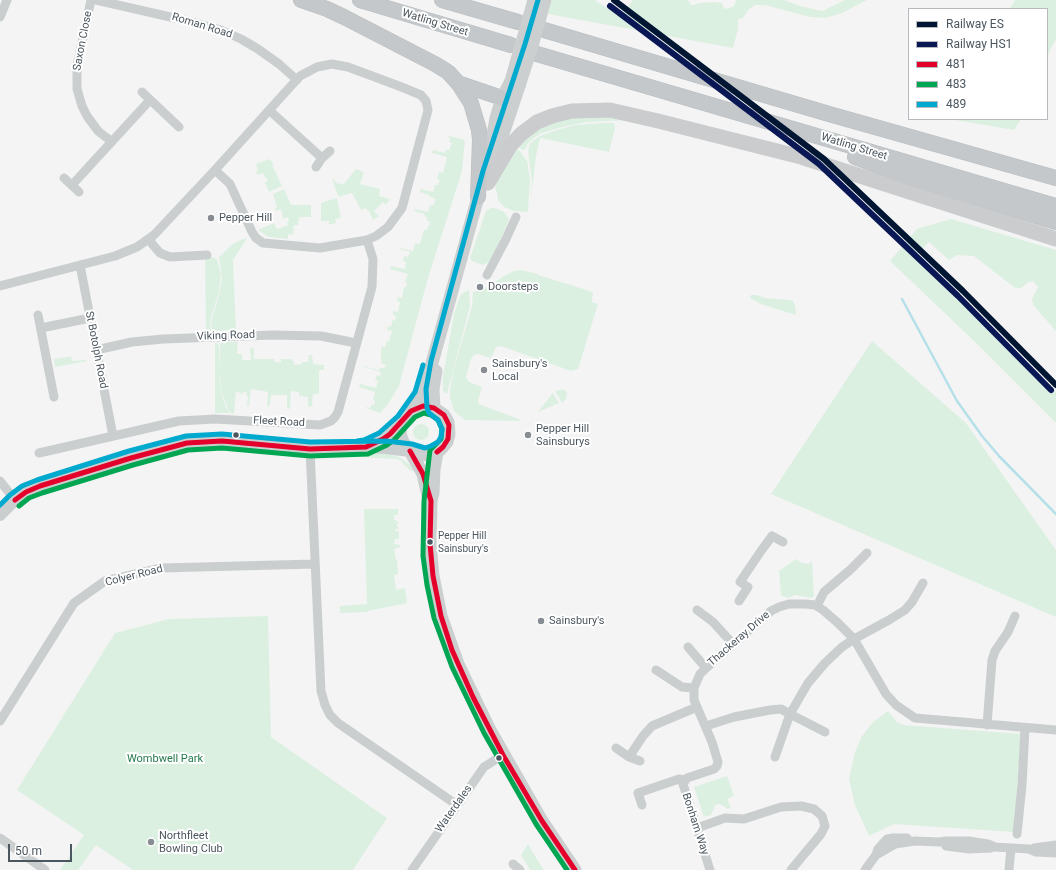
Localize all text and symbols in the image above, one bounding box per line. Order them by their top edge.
street label: Watling Street [400,7,470,39]
legend [908,8,1048,120]
street label: Saxon Close [71,10,95,72]
street label: Roman Road [170,11,234,41]
text: Railway ES [946,17,1004,31]
text: Railway HS1 [946,37,1012,51]
text: 481 [946,57,966,71]
text: 483 [946,77,966,91]
text: 489 [946,97,966,111]
street label: Watling Street [819,131,889,163]
place label: Pepper Hill [219,211,272,225]
marker: Pepper Hill [206,213,216,223]
place label: Doorsteps [488,280,538,294]
marker: Doorsteps [475,282,485,292]
street label: St Botolph Road [82,310,110,390]
street label: Viking Road [197,328,255,344]
place label: Sainsbury's Local [492,357,547,383]
marker: Sainsbury's Local [479,365,489,375]
street label: Fleet Road [253,414,305,430]
place label: Pepper Hill Sainsburys [536,422,590,448]
unlabelled marker [231,430,241,440]
marker: Pepper Hill Sainsburys [523,430,533,440]
place label: Pepper Hill Sainsbury's [438,530,488,554]
marker: Pepper Hill Sainsbury's [425,537,435,547]
street label: Colyer Road [104,562,164,590]
street label: Thackeray Drive [705,609,773,669]
place label: Sainsbury's [549,614,604,628]
marker: Sainsbury's [536,616,546,626]
park label: Wombwell Park [127,752,203,766]
unlabelled marker [494,753,504,763]
street label: Waterdales [433,783,475,835]
street label: Bonham Way [679,791,711,857]
place label: Northfleet Bowling Club [159,829,223,855]
scale bar [10,836,74,862]
marker: Northfleet Bowling Club [146,837,156,847]
text: 50 m [15,844,42,858]

